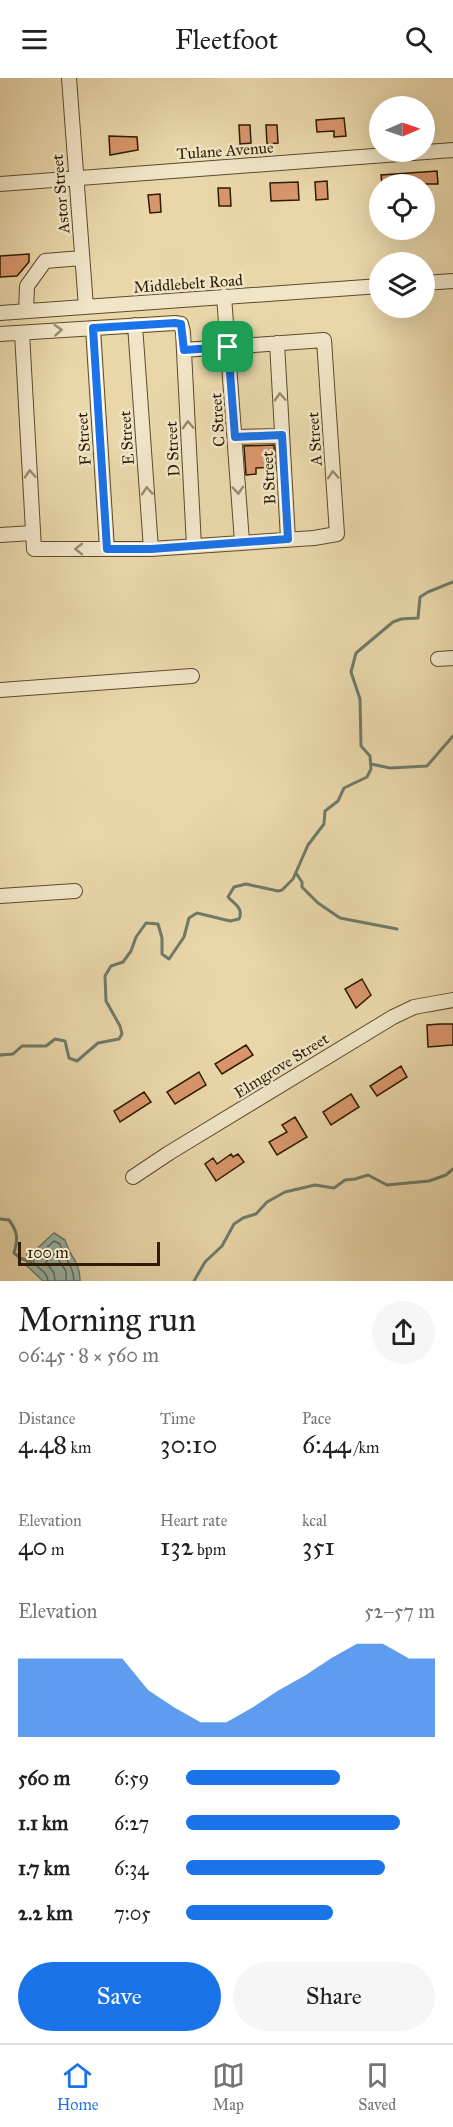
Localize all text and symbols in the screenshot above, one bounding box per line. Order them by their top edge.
icon: menu [18,23,51,56]
text: Fleetfoot [175,23,278,56]
icon: search [402,23,435,56]
north arrow [369,96,435,162]
map controls [369,96,435,318]
street label: Tulane Avenue [176,138,274,163]
street label: Astor Street [48,153,74,235]
button: locate [369,174,435,240]
button: layers [369,252,435,318]
street label: Middlebelt Road [133,270,243,297]
pin [202,321,253,372]
one-way arrow [54,324,63,337]
icon: arrive [211,330,244,363]
street label: C Street [206,392,229,448]
one-way arrow [273,393,286,402]
street label: E Street [115,410,138,466]
street label: F Street [72,411,95,466]
street label: A Street [303,411,326,468]
street label: D Street [162,420,183,477]
one-way arrow [181,420,194,429]
street label: B Street [258,450,279,505]
one-way arrow [24,470,37,479]
one-way arrow [327,471,340,480]
one-way arrow [232,485,245,494]
one-way arrow [140,486,153,495]
one-way arrow [74,543,83,555]
street label: Elmgrove Street [230,1029,333,1103]
scale bar [18,1239,160,1266]
text: 100 m [27,1243,69,1262]
text: Morning run [18,1300,196,1340]
button: share [372,1301,435,1364]
text: 06:45 · 8 × 560 m [18,1343,159,1367]
text: Distance [18,1409,75,1428]
text: Time [160,1409,195,1428]
text: Pace [302,1409,331,1428]
text: 4.48 [18,1428,67,1460]
text: 30:10 [160,1428,217,1460]
text: 6:44 [302,1428,351,1460]
text: km [67,1438,91,1457]
text: /km [351,1438,379,1457]
text: Elevation [18,1511,82,1530]
text: Heart rate [160,1511,227,1530]
text: kcal [302,1511,327,1530]
text: 40 [18,1530,48,1562]
text: 132 [160,1530,194,1562]
text: 351 [302,1530,335,1562]
text: m [48,1540,65,1559]
text: bpm [194,1540,226,1559]
text: Elevation [18,1599,97,1623]
text: 52–57 m [364,1599,435,1623]
text: 560 m [18,1766,70,1790]
text: 6:59 [114,1766,149,1790]
text: 1.1 km [18,1811,68,1835]
text: 6:27 [114,1811,149,1835]
text: 1.7 km [18,1856,70,1880]
text: 6:34 [114,1856,148,1880]
text: 2.2 km [18,1901,73,1925]
text: 7:05 [114,1901,151,1925]
button: Save [18,1962,221,2031]
button: Share [233,1962,435,2031]
tab: Home [57,2059,99,2114]
tab: Map [212,2059,245,2114]
tab: Saved [358,2059,396,2114]

